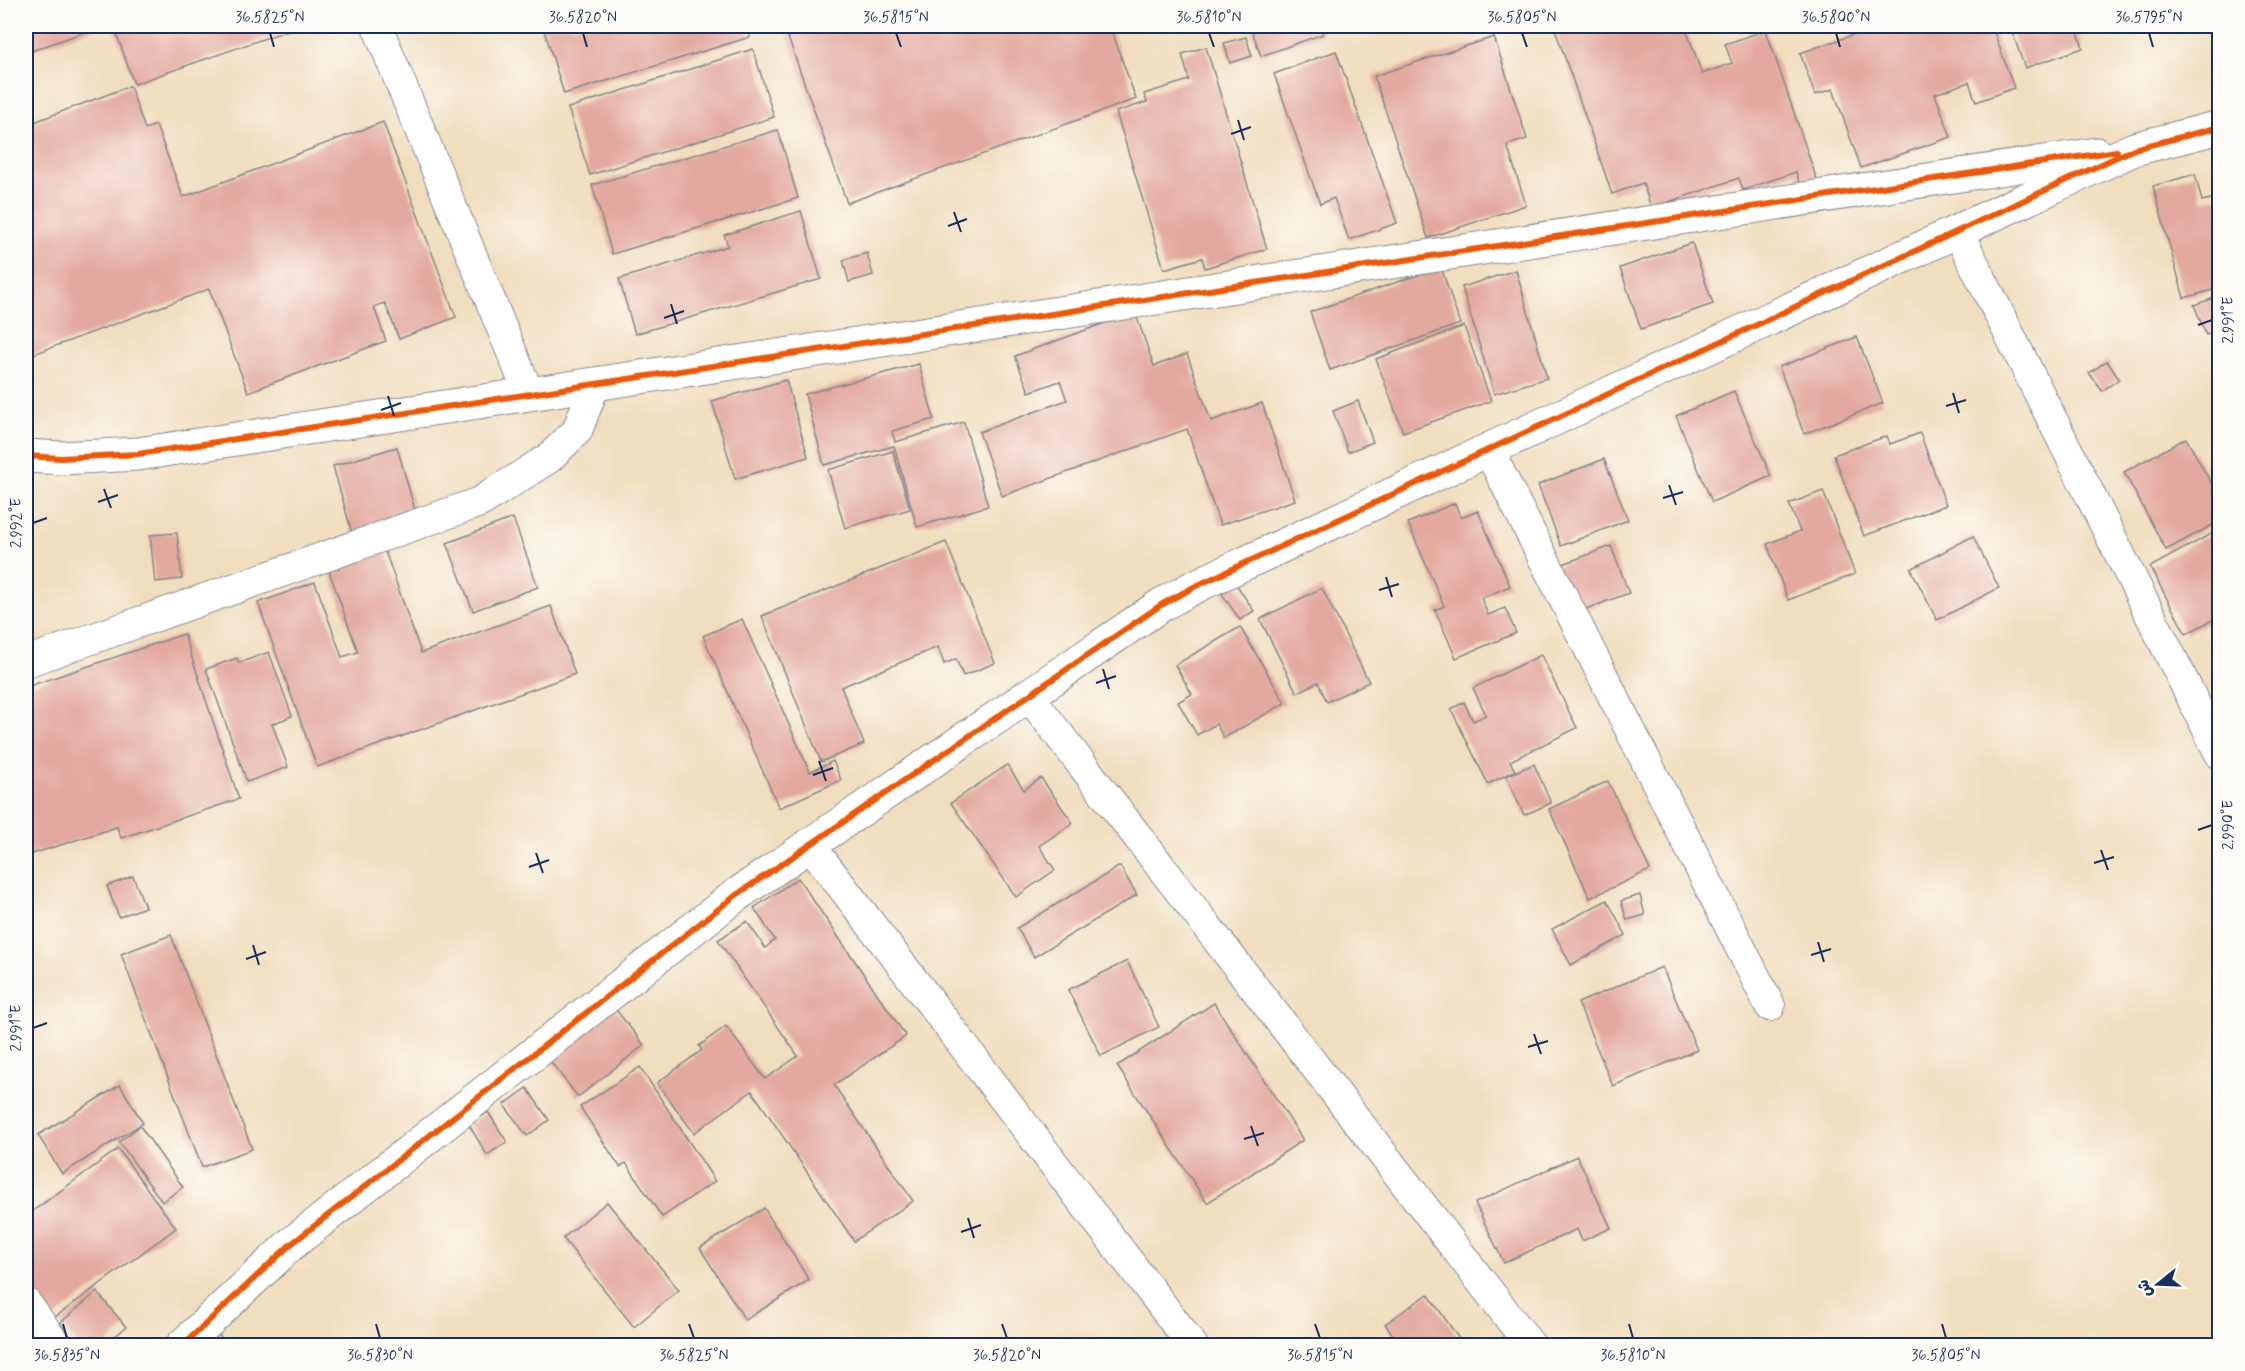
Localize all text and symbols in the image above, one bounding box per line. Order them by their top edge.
text: 36.5825°N [236,8,304,28]
text: 36.5820°N [549,8,617,28]
text: 36.5815°N [863,8,929,28]
text: 36.5810°N [1176,8,1242,28]
text: 36.5805°N [1488,8,1556,28]
text: 36.5800°N [1802,8,1870,28]
text: 36.5795°N [2115,8,2183,28]
text: 2.991°E [2219,296,2239,343]
text: 2.992°E [7,498,27,548]
text: 2.990°E [2219,800,2239,850]
text: 2.991°E [7,1004,27,1051]
north arrow [2128,1254,2188,1314]
text: ش [2132,1277,2158,1300]
text: 36.5835°N [34,1346,100,1366]
text: 36.5830°N [347,1346,413,1366]
text: 36.5825°N [660,1346,728,1366]
text: 36.5820°N [973,1346,1041,1366]
text: 36.5815°N [1287,1346,1353,1366]
text: 36.5810°N [1600,1346,1666,1366]
text: 36.5805°N [1912,1346,1980,1366]

